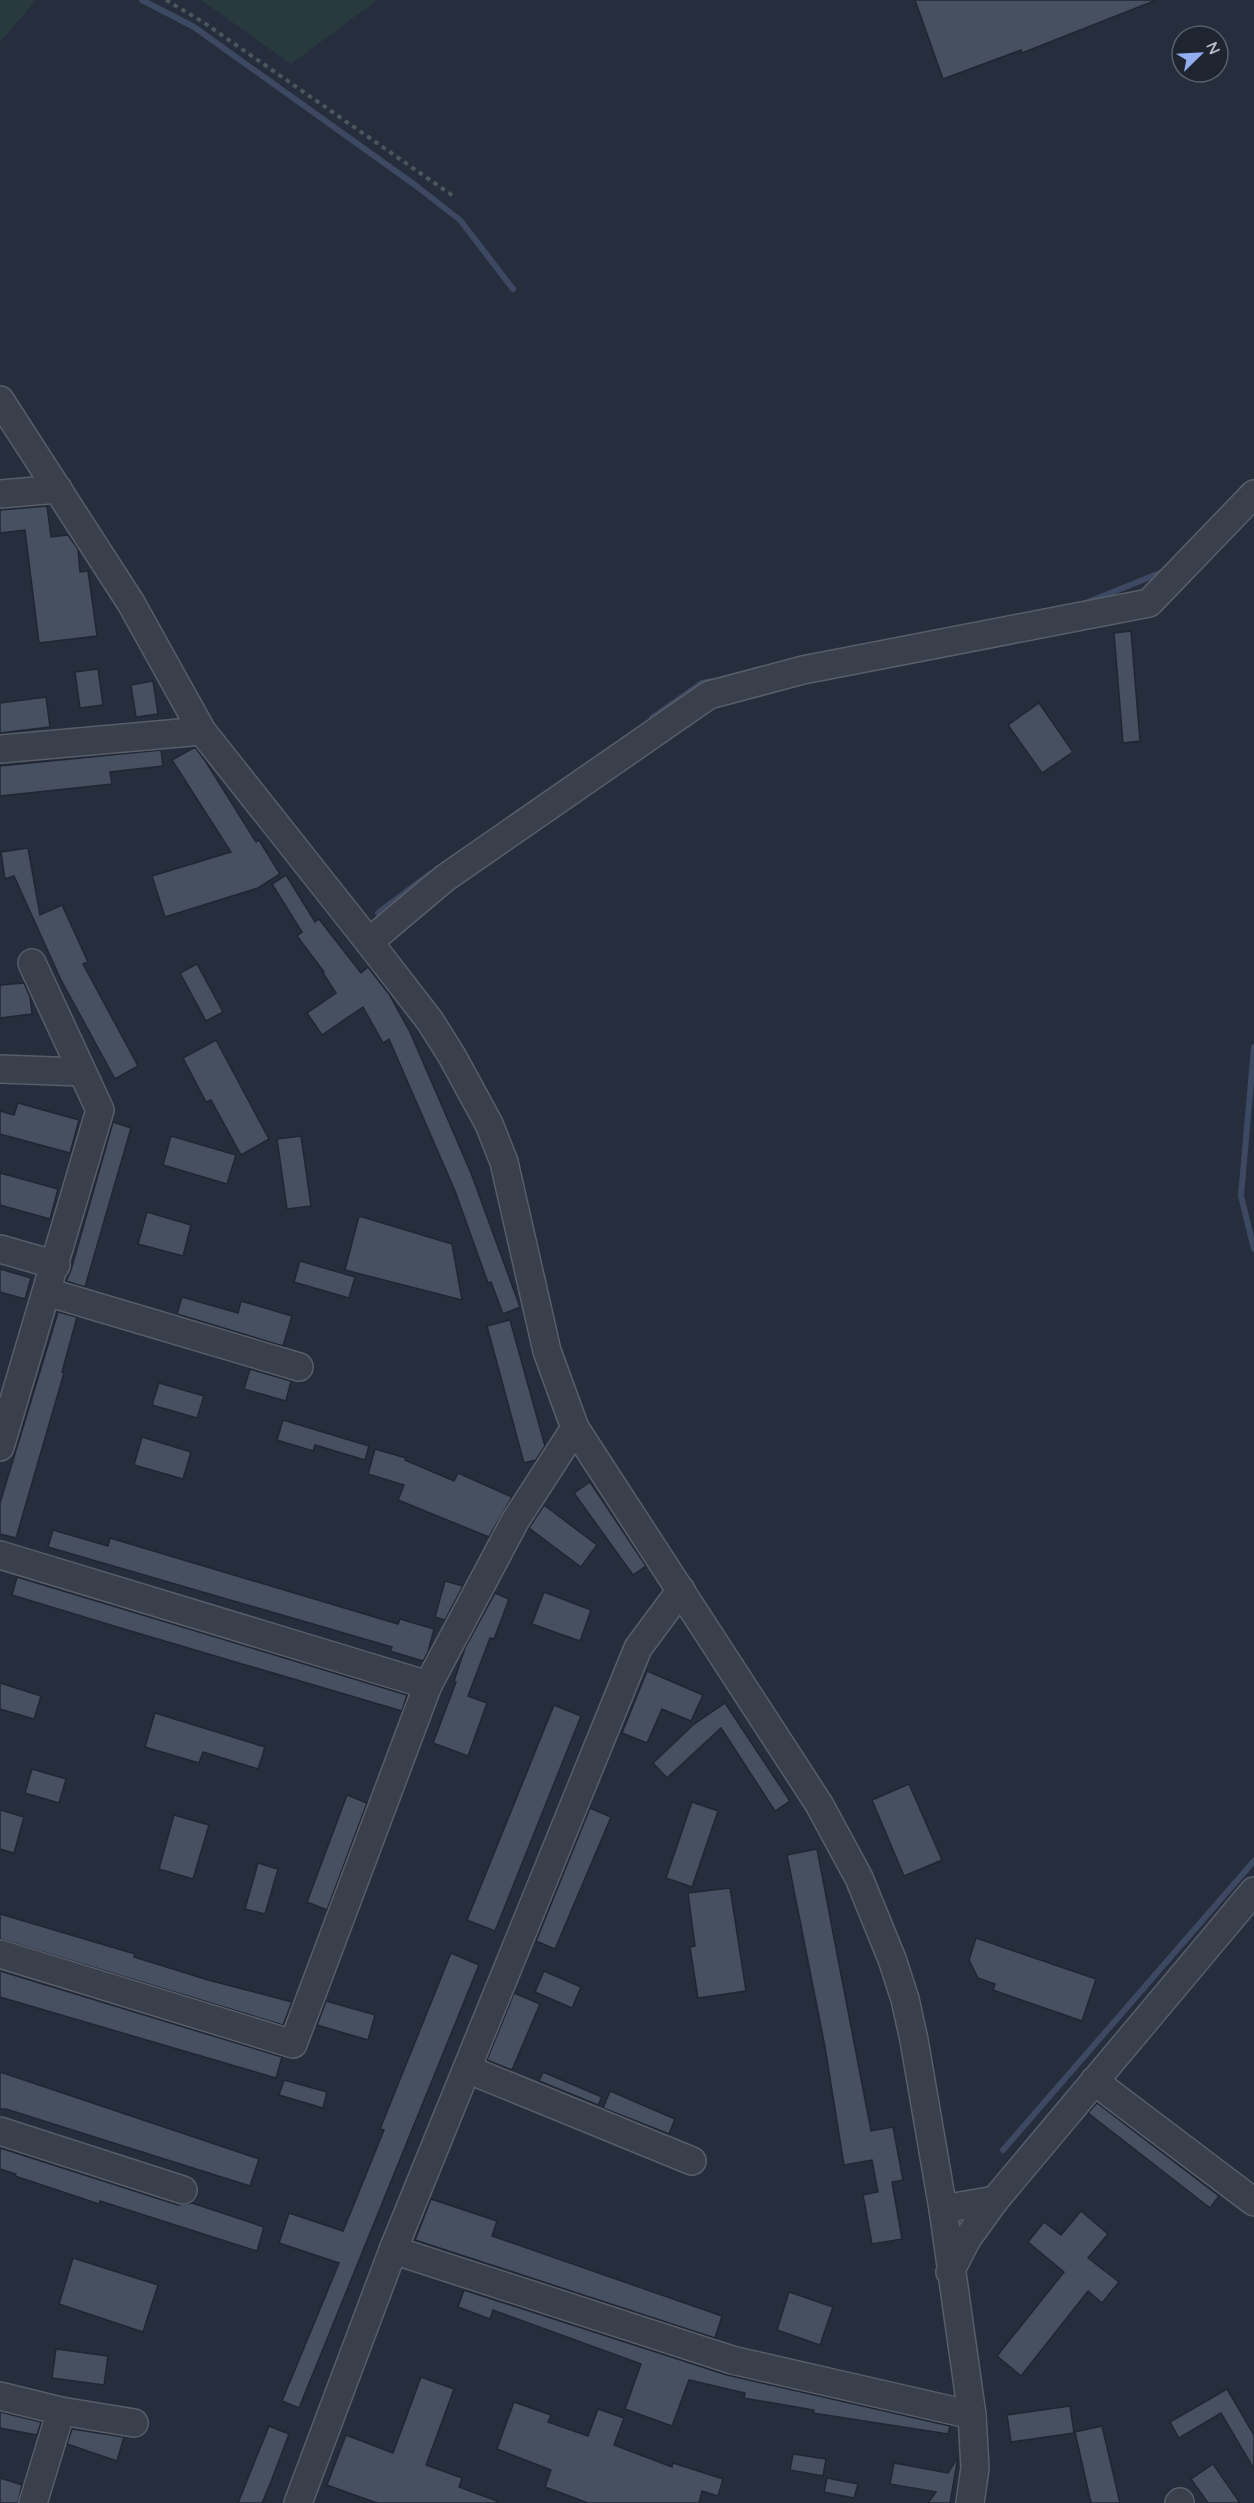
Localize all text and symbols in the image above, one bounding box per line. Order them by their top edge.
north arrow [1170,24,1230,84]
text: N [1202,38,1225,57]

